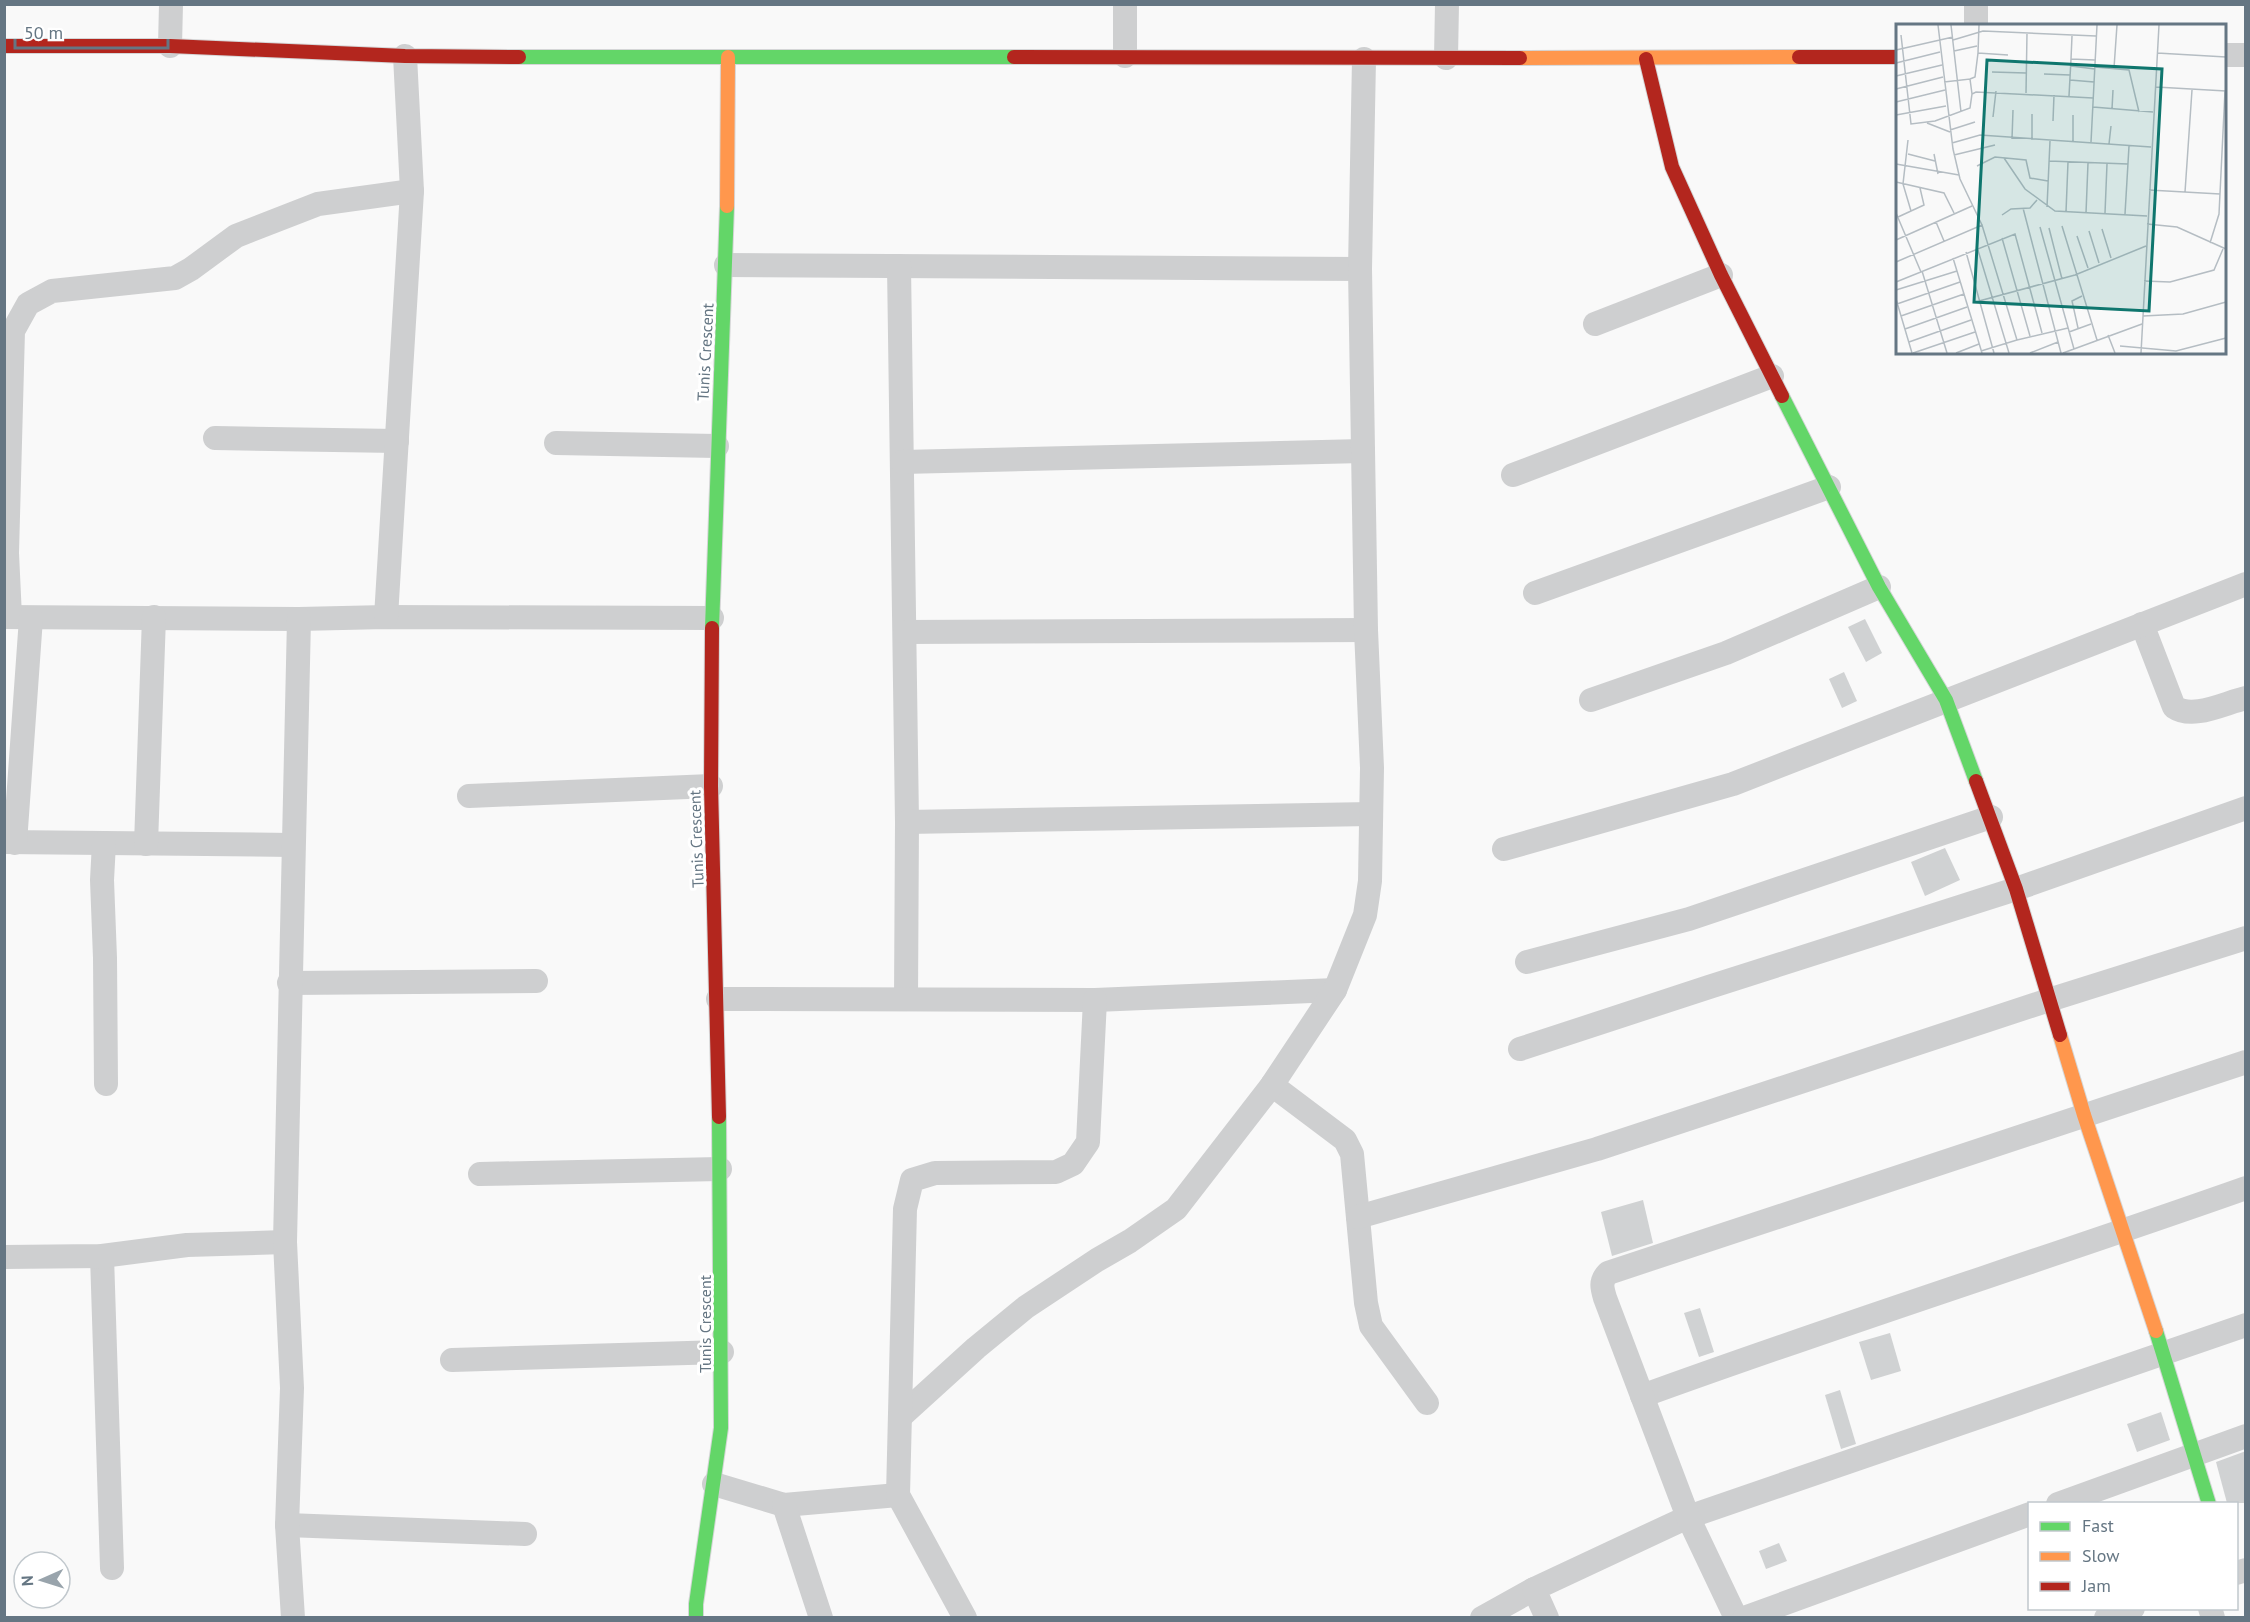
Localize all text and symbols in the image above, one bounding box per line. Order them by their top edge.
scale bar [15,12,168,50]
text: 50 m [24,21,63,44]
inset map [1896,24,2226,354]
street label: Tunis Crescent [692,302,718,402]
street label: Tunis Crescent [684,789,708,888]
street label: Tunis Crescent [695,1274,715,1373]
legend [2028,1502,2238,1610]
text: Fast [2082,1514,2114,1537]
text: Slow [2082,1544,2120,1567]
north arrow [12,1550,72,1610]
text: Jam [2081,1574,2111,1597]
text: N [17,1575,37,1587]

